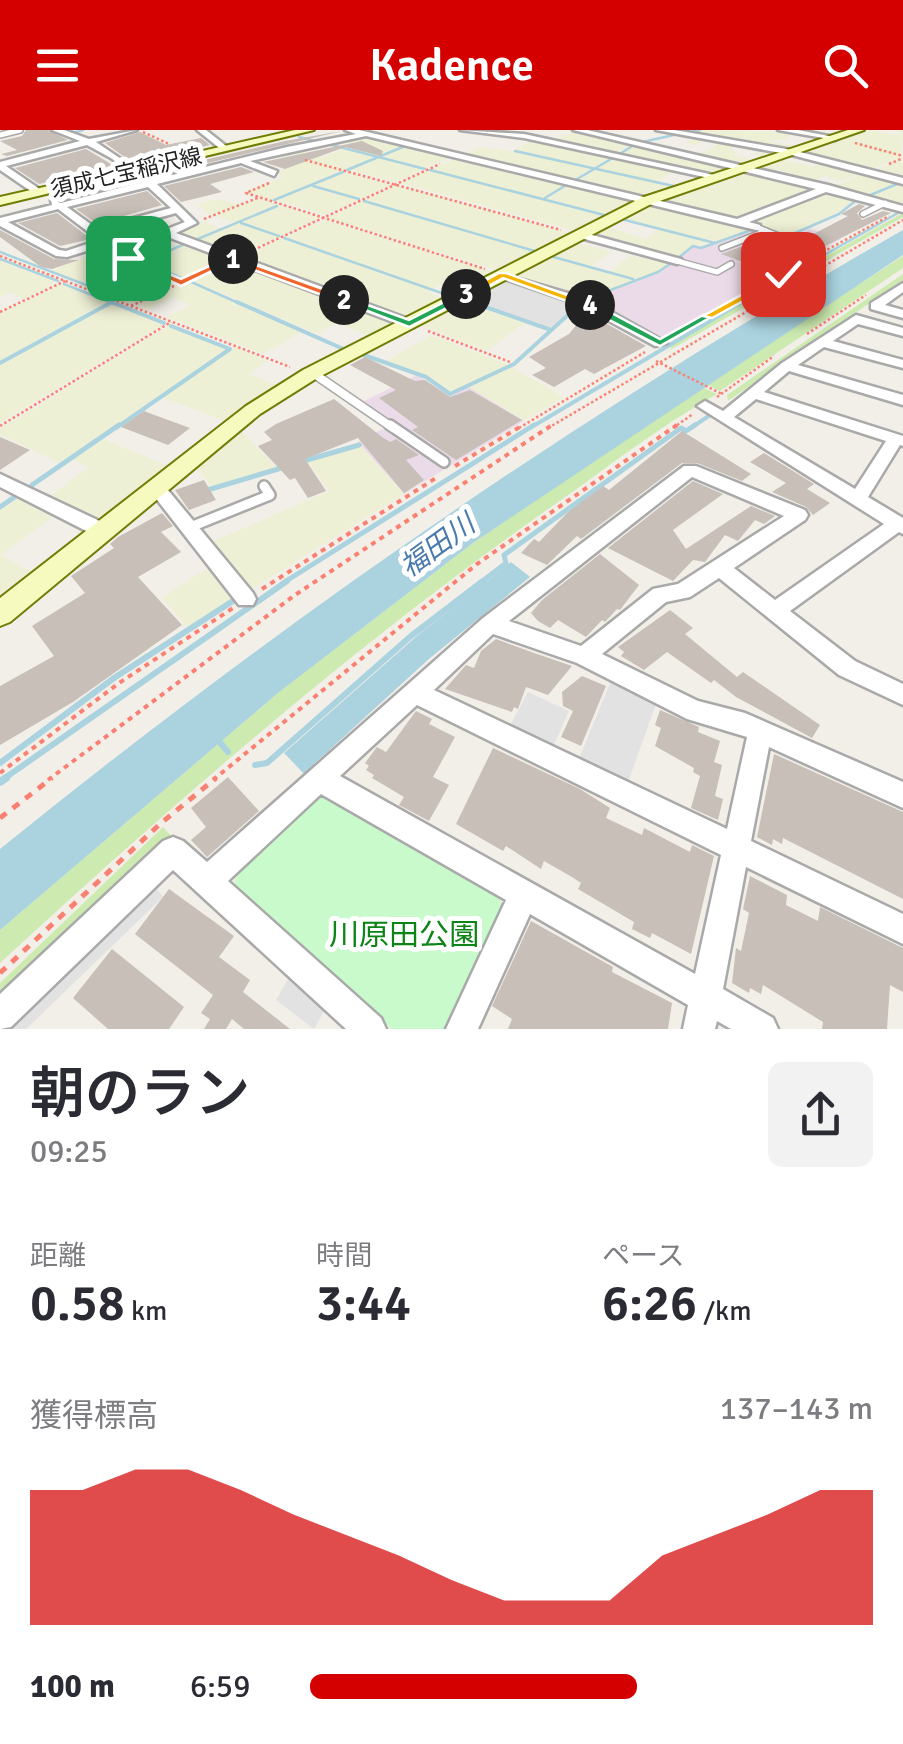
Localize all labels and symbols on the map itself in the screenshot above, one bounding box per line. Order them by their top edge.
street label: 須成七宝稲沢線 [48,142,204,203]
pin [86,216,171,301]
pin [741,232,826,317]
pin: 1 [208,234,258,284]
pin: 3 [441,269,491,319]
pin: 2 [319,275,369,325]
pin: 4 [565,280,615,330]
water label: 福田川 [394,506,484,584]
park label: 川原田公園 [329,917,479,954]

